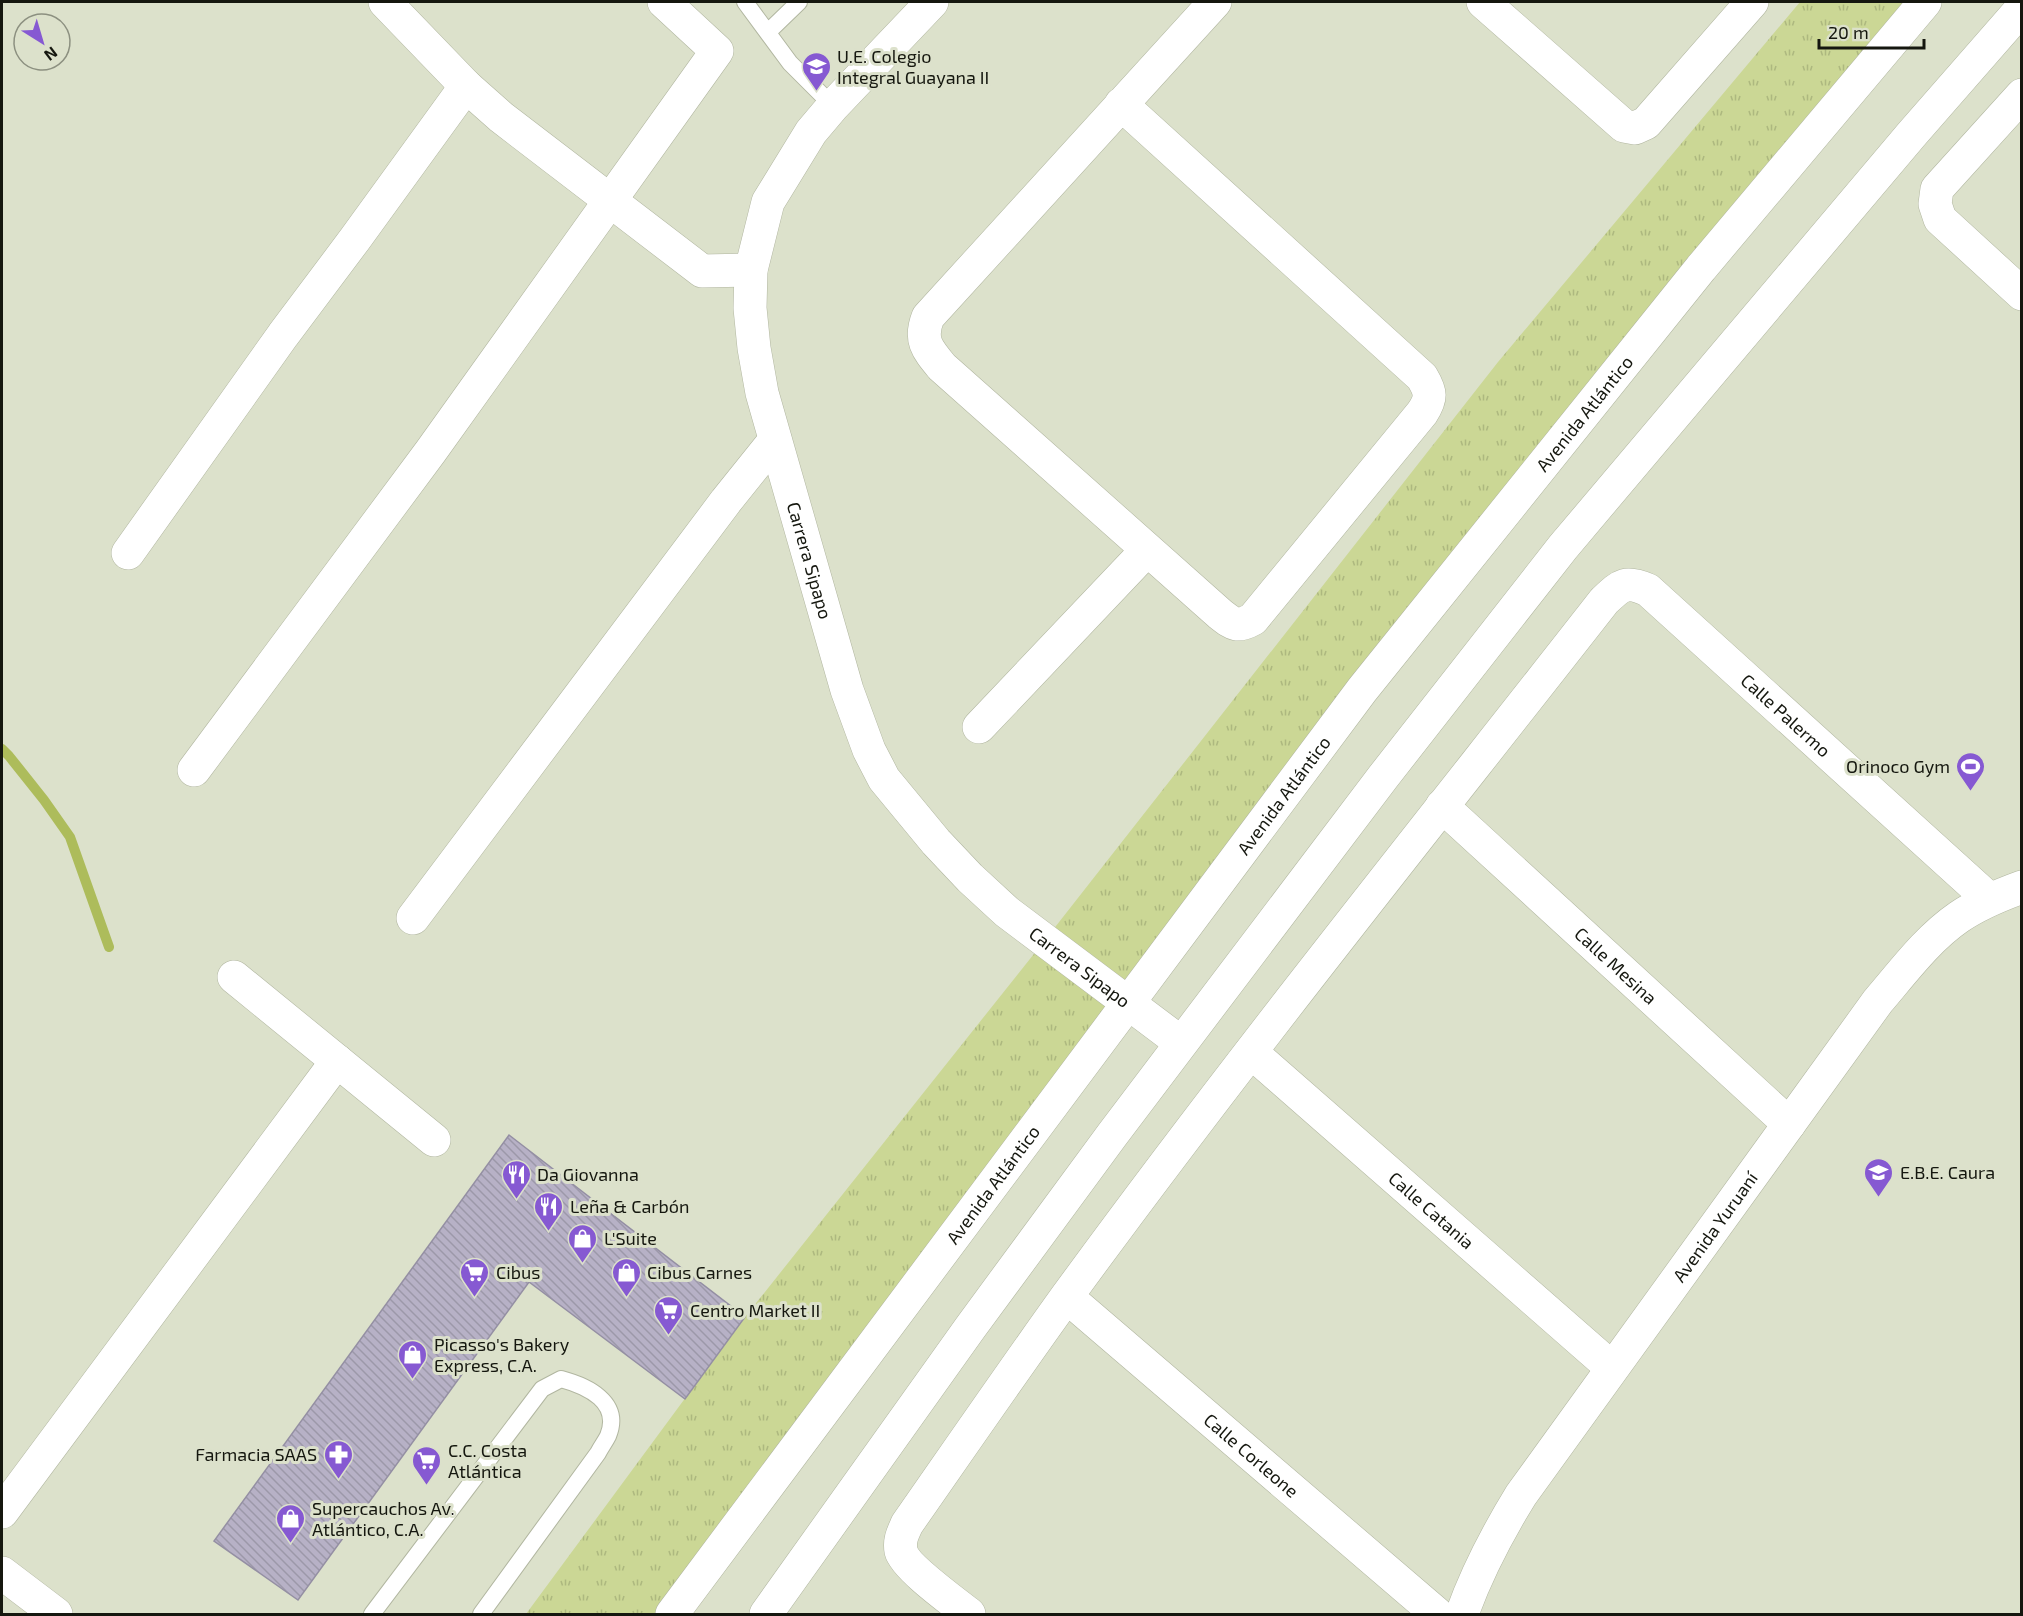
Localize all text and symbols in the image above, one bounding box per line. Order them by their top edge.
north arrow [12,12,72,72]
scale bar [1819,12,1924,50]
text: 20 m [1828,21,1869,43]
text: N [41,43,62,65]
place label: U.E. Colegio Integral Guayana II [837,45,989,88]
school or university icon: U.E. Colegio Integral Guayana II [800,50,832,92]
street label: Avenida Atlántico [1531,351,1637,476]
street label: Carrera Sipapo [783,499,837,622]
street label: Calle Palermo [1737,669,1835,761]
street label: Avenida Atlántico [1232,731,1335,859]
sports icon: Orinoco Gym [1955,750,1987,792]
place label: Orinoco Gym [1846,755,1950,777]
street label: Carrera Sipapo [1025,922,1135,1012]
street label: Calle Mesina [1570,922,1662,1009]
street label: Avenida Atlántico [941,1121,1044,1248]
school or university icon: E.B.E. Caura [1863,1156,1895,1198]
restaurant icon: Da Giovanna [500,1158,532,1200]
place label: E.B.E. Caura [1900,1161,1995,1183]
place label: Da Giovanna [537,1163,639,1185]
street label: Calle Catania [1384,1167,1479,1253]
street label: Avenida Yuruaní [1668,1167,1762,1286]
restaurant icon: Leña & Carbón [533,1190,565,1232]
place label: Leña & Carbón [570,1195,689,1217]
shop icon: L'Suite [567,1222,599,1264]
place label: L'Suite [604,1227,657,1249]
supermarket icon: Cibus [459,1256,491,1298]
shop icon: Cibus Carnes [610,1256,642,1298]
place label: Cibus [496,1261,540,1283]
place label: Cibus Carnes [647,1261,752,1283]
supermarket icon: Centro Market II [653,1294,685,1336]
place label: Centro Market II [690,1299,820,1321]
place label: Picasso's Bakery Express, C.A. [434,1333,570,1376]
shop icon: Picasso's Bakery Express, C.A. [397,1338,429,1380]
street label: Calle Corleone [1200,1408,1303,1502]
pharmacy icon: Farmacia SAAS [322,1438,354,1480]
place label: C.C. Costa Atlántica [448,1439,527,1482]
place label: Farmacia SAAS [195,1443,317,1465]
supermarket icon: C.C. Costa Atlántica [411,1444,443,1486]
place label: Supercauchos Av. Atlántico, C.A. [312,1497,455,1540]
shop icon: Supercauchos Av. Atlántico, C.A. [275,1502,307,1544]

